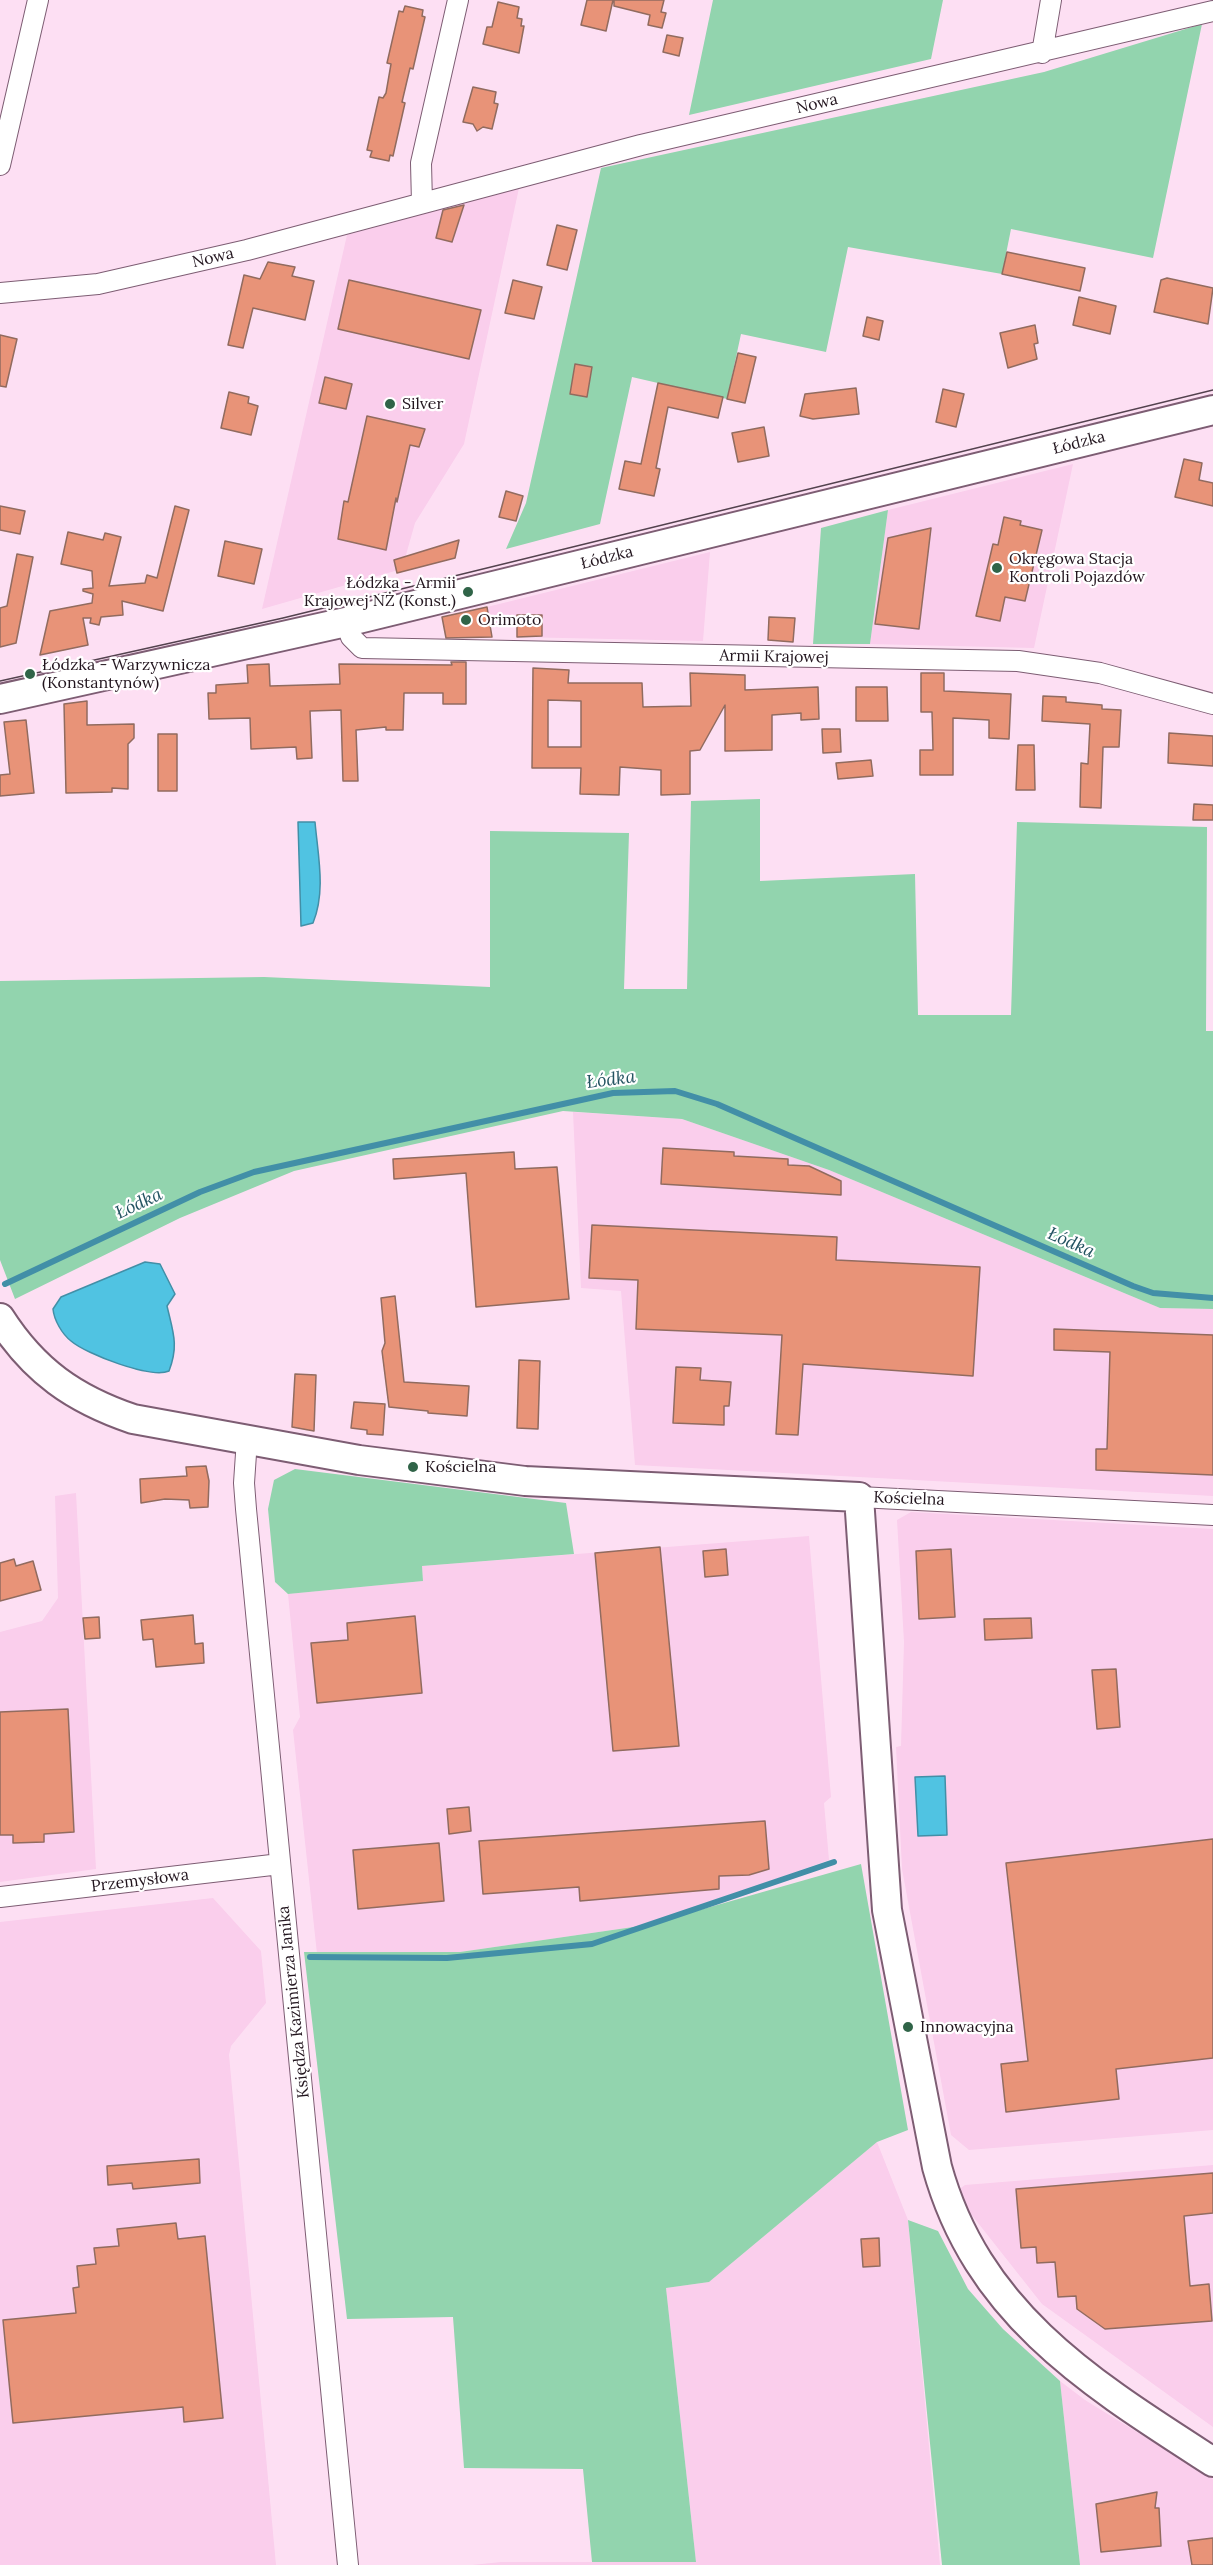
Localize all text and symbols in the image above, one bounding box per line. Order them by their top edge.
street label: Nowa [794,90,840,118]
street label: Nowa [190,244,236,272]
place label: Silver [402,394,443,414]
marker: Silver [383,397,397,411]
street label: Łódzka [1051,427,1107,459]
street label: Łódzka [579,542,635,574]
place label: Okręgowa Stacja Kontroli Pojazdów [1009,549,1145,587]
marker: Okręgowa Stacja Kontroli Pojazdów [990,561,1004,575]
place label: Łódzka - Armii Krajowej NŻ (Konst.) [304,573,456,611]
marker: Łódzka - Armii Krajowej NŻ (Konst.) [461,585,475,599]
place label: Orimoto [478,610,541,630]
marker: Orimoto [459,613,473,627]
street label: Armii Krajowej [719,646,829,668]
place label: Łódzka - Warzywnicza (Konstantynów) [42,655,210,693]
marker: Łódzka - Warzywnicza (Konstantynów) [23,667,37,681]
water label: Łódka [585,1066,637,1094]
water label: Łódka [112,1184,166,1224]
water label: Łódka [1044,1223,1098,1263]
place label: Kościelna [425,1457,496,1477]
marker: Kościelna [406,1460,420,1474]
street label: Kościelna [873,1488,945,1510]
street label: Przemysłowa [90,1865,190,1897]
street label: Księdza Kazimierza Janika [274,1905,314,2099]
place label: Innowacyjna [920,2017,1014,2037]
marker: Innowacyjna [901,2020,915,2034]

